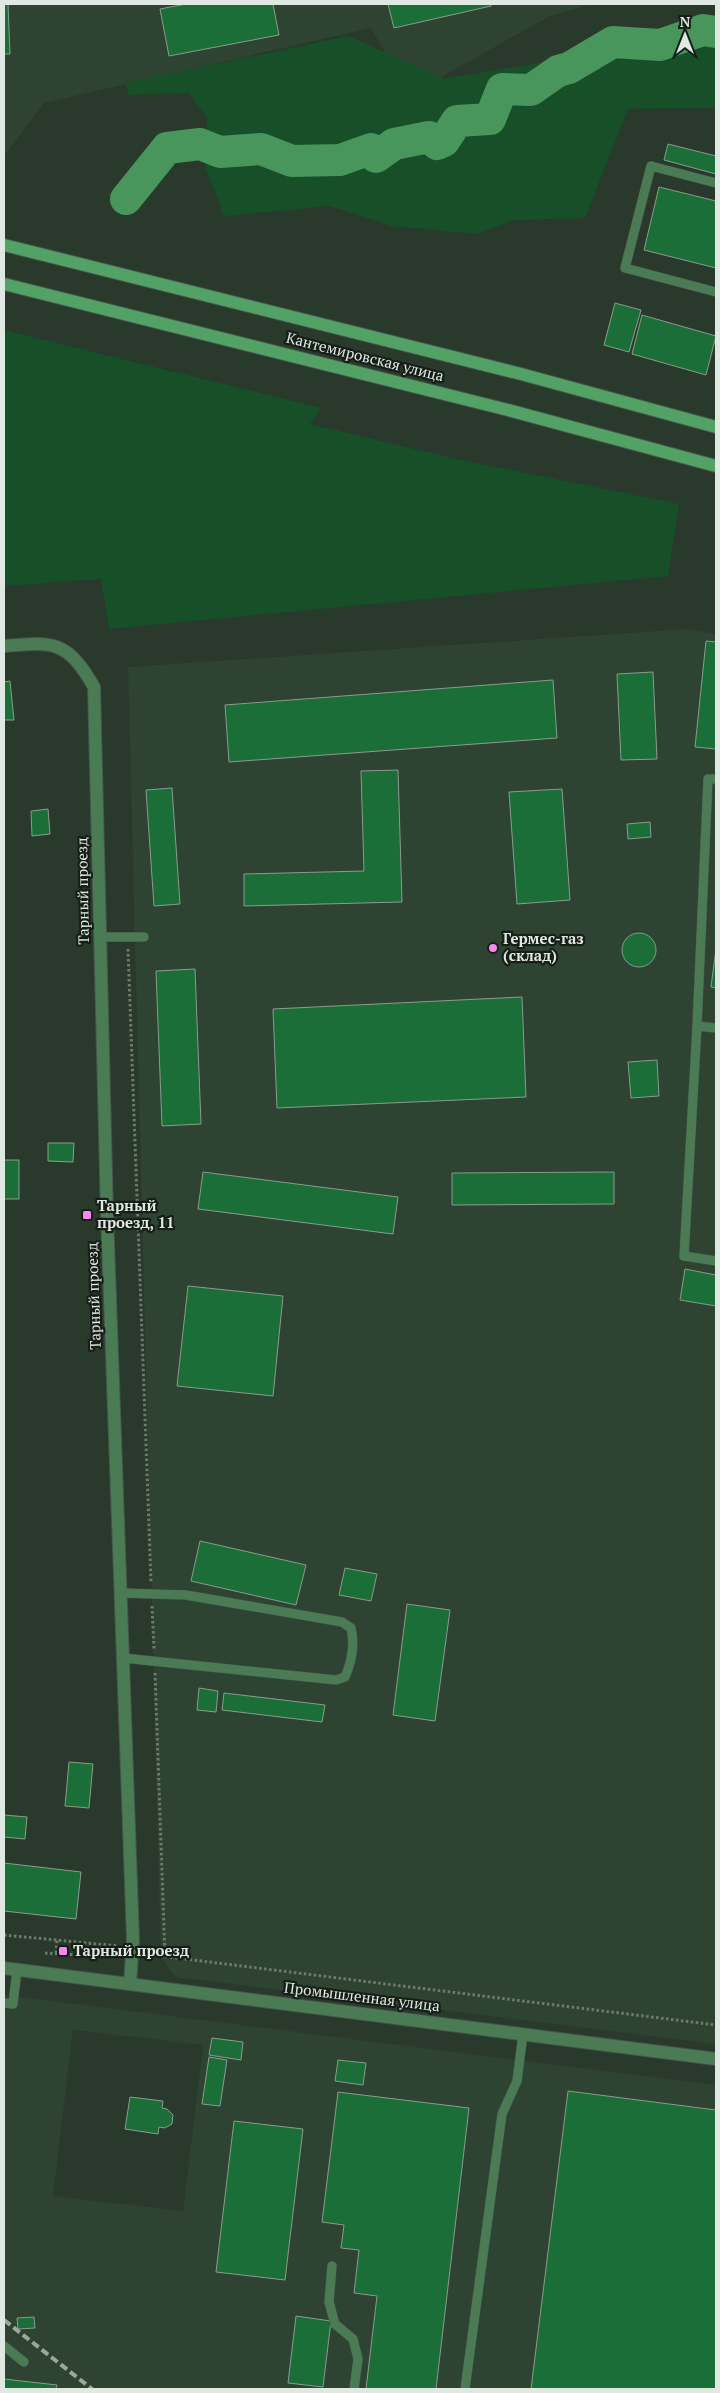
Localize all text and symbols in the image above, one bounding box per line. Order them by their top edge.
north arrow [660,10,710,60]
text: N [680,12,691,31]
street label: Кантемировская улица [284,327,447,385]
street label: Тарный проезд [71,837,93,945]
place label: Гермес-газ (склад) [503,928,584,965]
marker: Гермес-газ (склад) [487,942,499,954]
place label: Тарный проезд, 11 [97,1195,175,1232]
marker: Тарный проезд, 11 [81,1209,93,1221]
street label: Тарный проезд [81,1242,105,1350]
place label: Тарный проезд [73,1940,189,1960]
marker: Тарный проезд [57,1945,69,1957]
street label: Промышленная улица [283,1977,442,2016]

